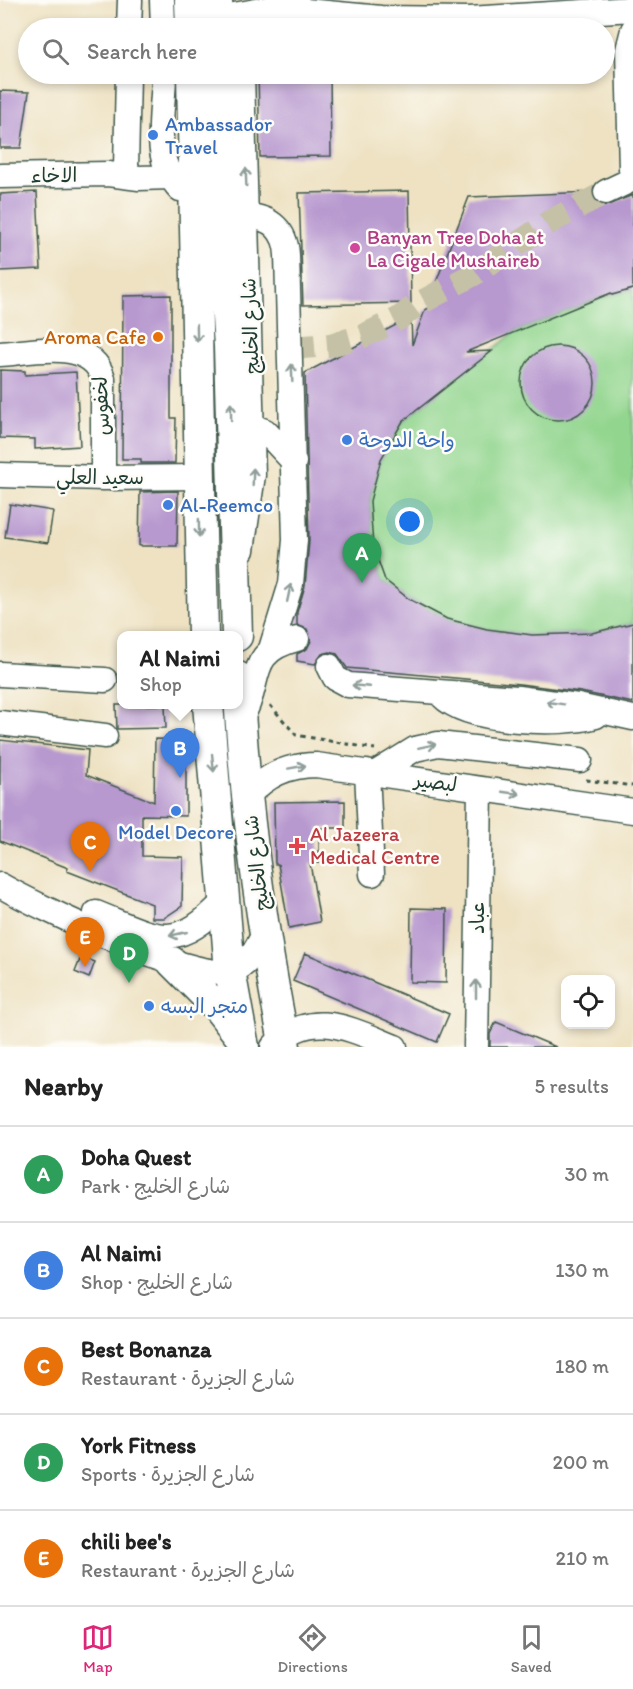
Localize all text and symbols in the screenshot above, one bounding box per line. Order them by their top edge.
search box [18,18,615,84]
icon: search [39,35,72,68]
text: Search here [87,38,197,65]
place label: Ambassador Travel [165,112,272,159]
marker: Ambassador Travel [146,128,160,142]
street label: الاخاء [30,163,78,187]
one-way arrow [240,168,252,188]
place label: Banyan Tree Doha at La Cigale Mushaireb [367,225,544,272]
marker: Banyan Tree Doha at La Cigale Mushaireb [348,241,362,255]
street label: شارع الخليج [236,278,266,374]
one-way arrow [191,323,202,343]
place label: Aroma Cafe [44,325,146,349]
marker: Aroma Cafe [151,330,165,344]
one-way arrow [286,364,297,384]
street label: لخفوس [87,376,116,436]
one-way arrow [225,403,236,423]
place label: واحة الدوحة [359,428,455,452]
marker: واحة الدوحة [340,433,354,447]
street label: سعيد العلي [56,465,144,495]
one-way arrow [247,468,259,488]
place label: Al-Reemco [180,493,273,517]
marker: Al-Reemco [161,498,175,512]
your location [395,507,424,536]
one-way arrow [194,518,205,538]
pin: A [342,534,382,583]
one-way arrow [284,584,295,603]
popup [117,631,243,709]
text: Al Naimi [140,645,220,672]
text: Shop [140,672,182,696]
one-way arrow [351,681,371,692]
one-way arrow [546,697,565,708]
pin: B [160,728,200,778]
one-way arrow [417,740,436,751]
one-way arrow [208,752,219,772]
one-way arrow [287,761,306,772]
street label: لبصير [411,767,459,797]
one-way arrow [500,788,520,799]
marker: Model Decore [169,804,183,818]
street label: شارع الخليج [238,814,276,912]
place label: Model Decore [118,820,234,844]
pin: C [70,822,110,872]
place label: Al Jazeera Medical Centre [310,822,440,869]
marker: Al Jazeera Medical Centre [288,837,306,855]
street label: عباد [465,902,489,934]
pin: E [66,918,104,967]
one-way arrow [169,929,188,941]
pin: D [110,934,148,983]
map controls [561,975,615,1029]
button: locate [561,975,615,1029]
one-way arrow [470,979,482,999]
place label: متجر البسه [161,994,248,1018]
marker: متجر البسه [142,999,156,1013]
text: Nearby [24,1070,103,1102]
text: 5 results [535,1074,609,1098]
text: Doha Quest [81,1144,191,1171]
text: A [37,1162,50,1186]
text: 30 m [564,1162,609,1186]
text: Park · شارع الخليج [81,1174,230,1198]
text: Al Naimi [81,1240,162,1267]
text: B [37,1258,50,1282]
text: 130 m [555,1258,609,1282]
text: Shop · شارع الخليج [81,1270,233,1294]
text: Best Bonanza [81,1336,212,1363]
text: C [37,1354,50,1378]
text: 180 m [555,1354,609,1378]
text: Restaurant · شارع الجزيرة [81,1366,295,1390]
text: York Fitness [81,1432,196,1459]
text: D [37,1450,50,1474]
text: 200 m [553,1450,609,1474]
text: Sports · شارع الجزيرة [81,1462,255,1486]
text: chili bee's [81,1528,171,1555]
text: E [38,1546,49,1570]
text: 210 m [556,1546,609,1570]
text: Restaurant · شارع الجزيرة [81,1558,295,1582]
tab: Map [81,1621,114,1676]
tab: Directions [277,1621,348,1676]
tab: Saved [511,1621,552,1676]

